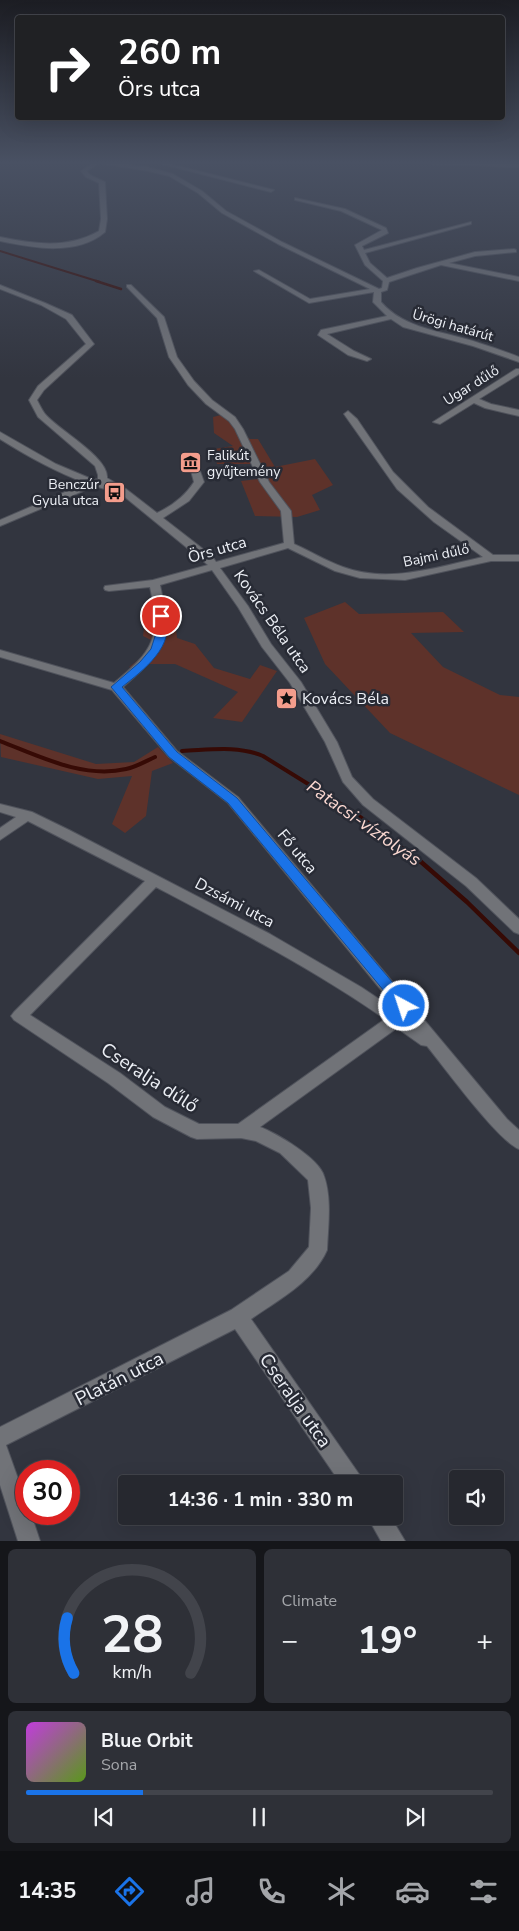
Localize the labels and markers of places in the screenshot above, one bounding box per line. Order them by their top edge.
place label: Falikút gyűjtemény [207,446,281,481]
museum icon: Falikút gyűjtemény [179,451,203,475]
place label: Benczúr Gyula utca [32,475,99,510]
bus stop icon: Benczúr Gyula utca [103,480,127,504]
pin [140,595,182,637]
place icon: Kovács Béla [274,686,298,710]
place label: Kovács Béla [302,688,389,710]

